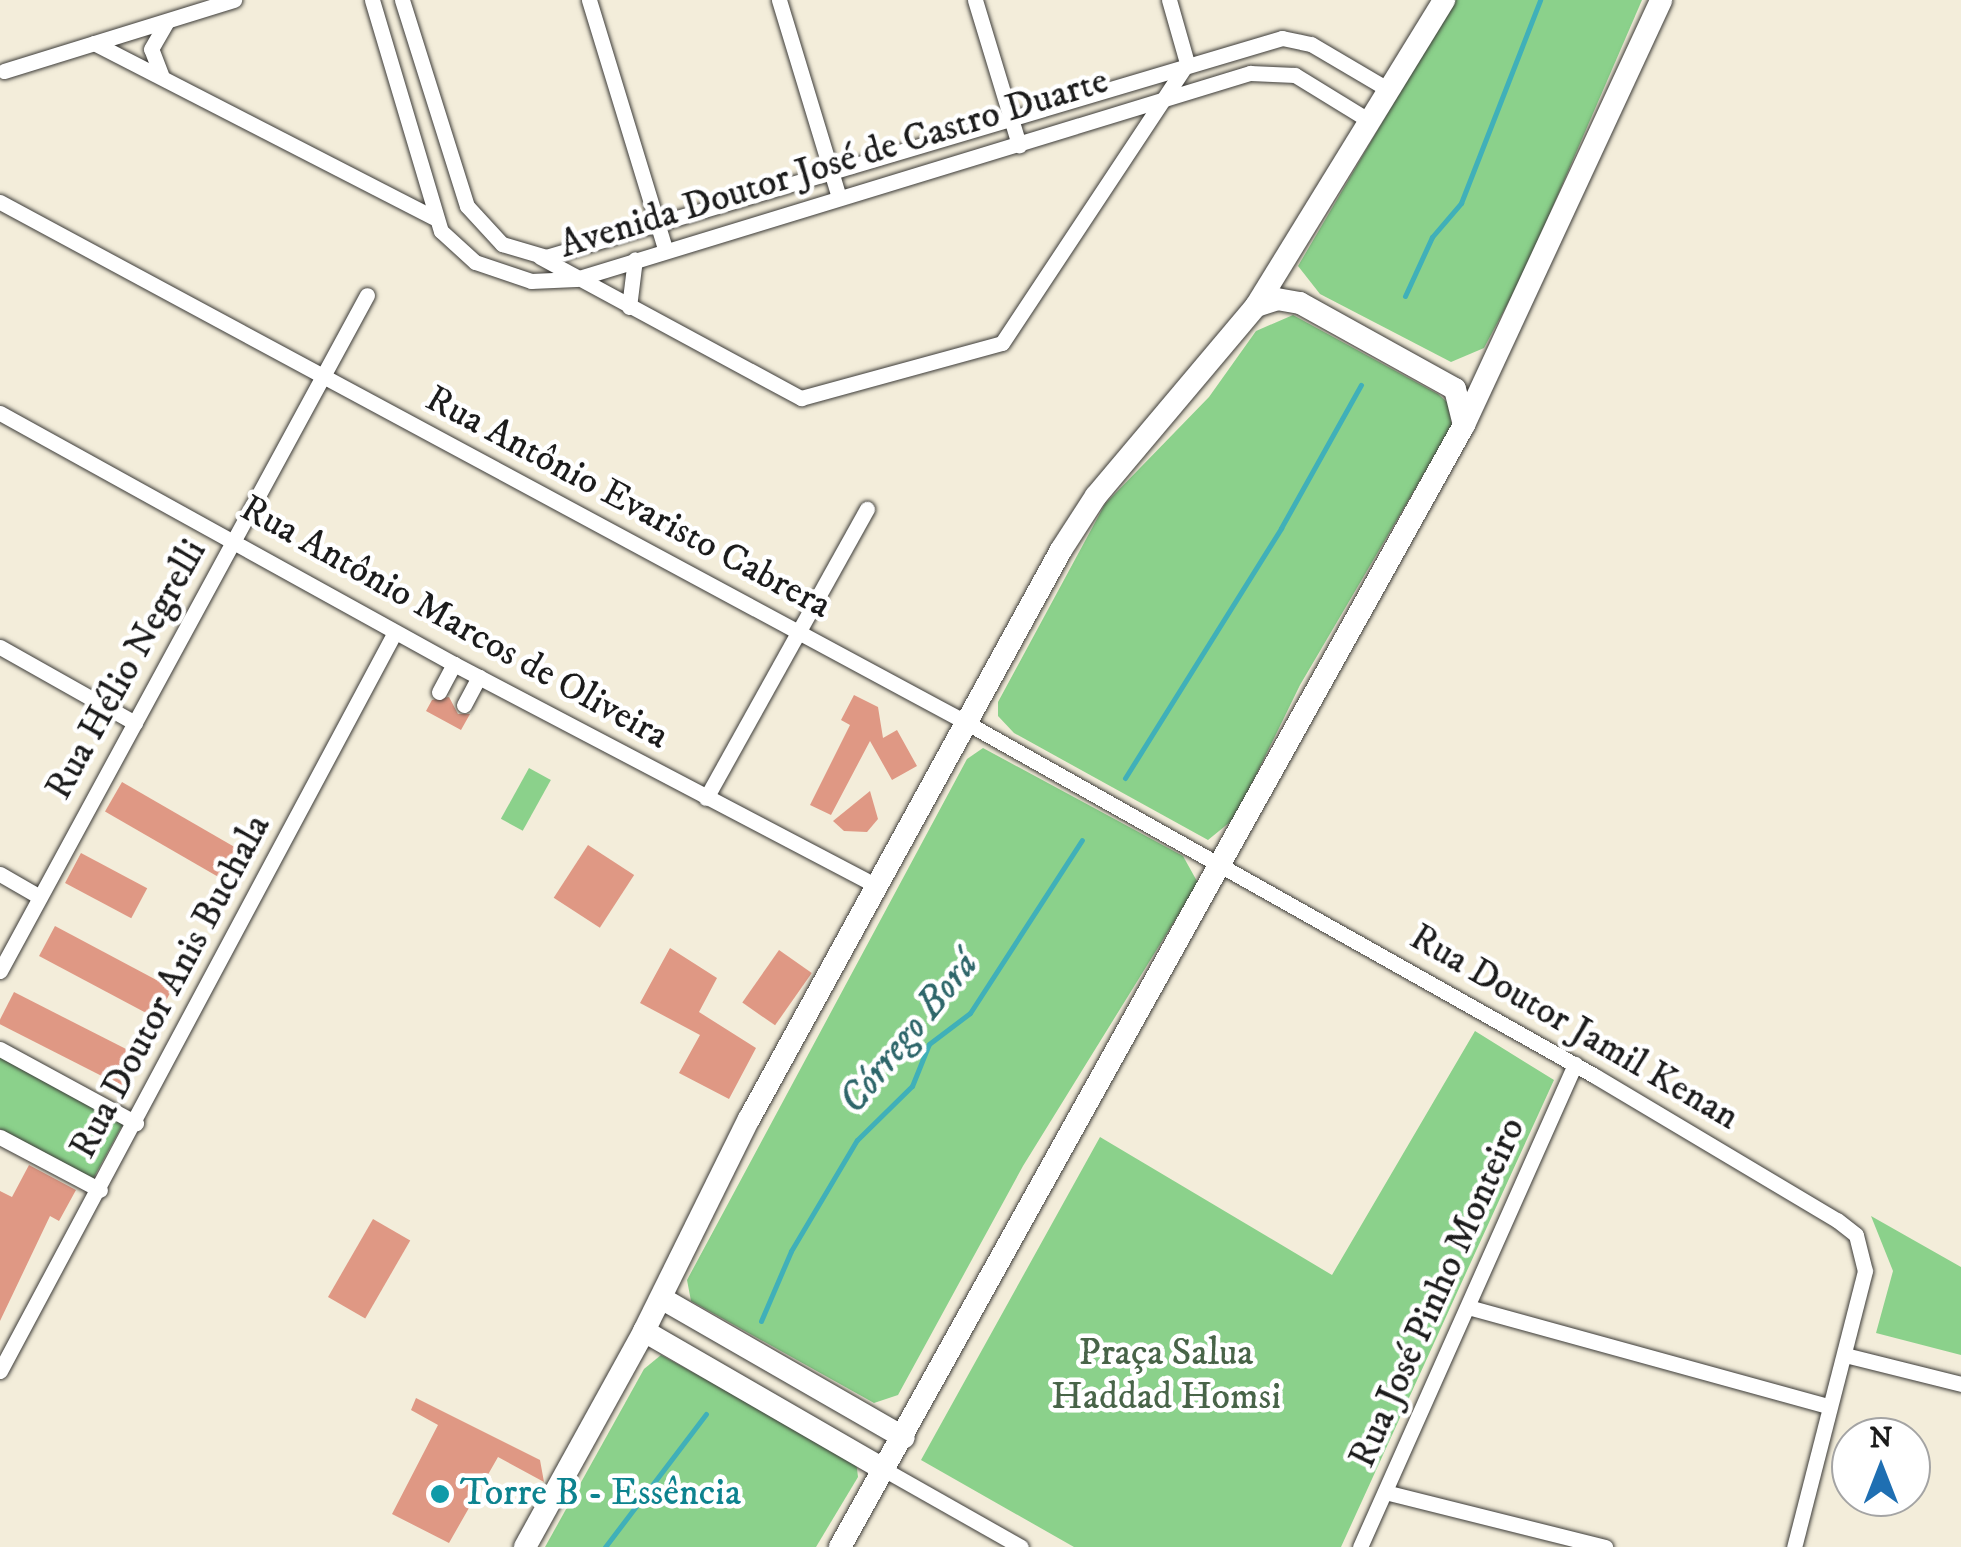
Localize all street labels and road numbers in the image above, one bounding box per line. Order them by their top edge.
street label: Avenida Doutor José de Castro Duarte [554,59,1114,269]
street label: Rua Antônio Evaristo Cabrera [418,377,838,629]
street label: Rua Antônio Marcos de Oliveira [232,486,676,760]
street label: Rua Hélio Negrelli [37,532,217,808]
street label: Rua Doutor Anis Buchala [61,807,281,1167]
street label: Rua Doutor Jamil Kenan [1401,915,1747,1141]
street label: Rua José Pinho Monteiro [1340,1111,1536,1475]

